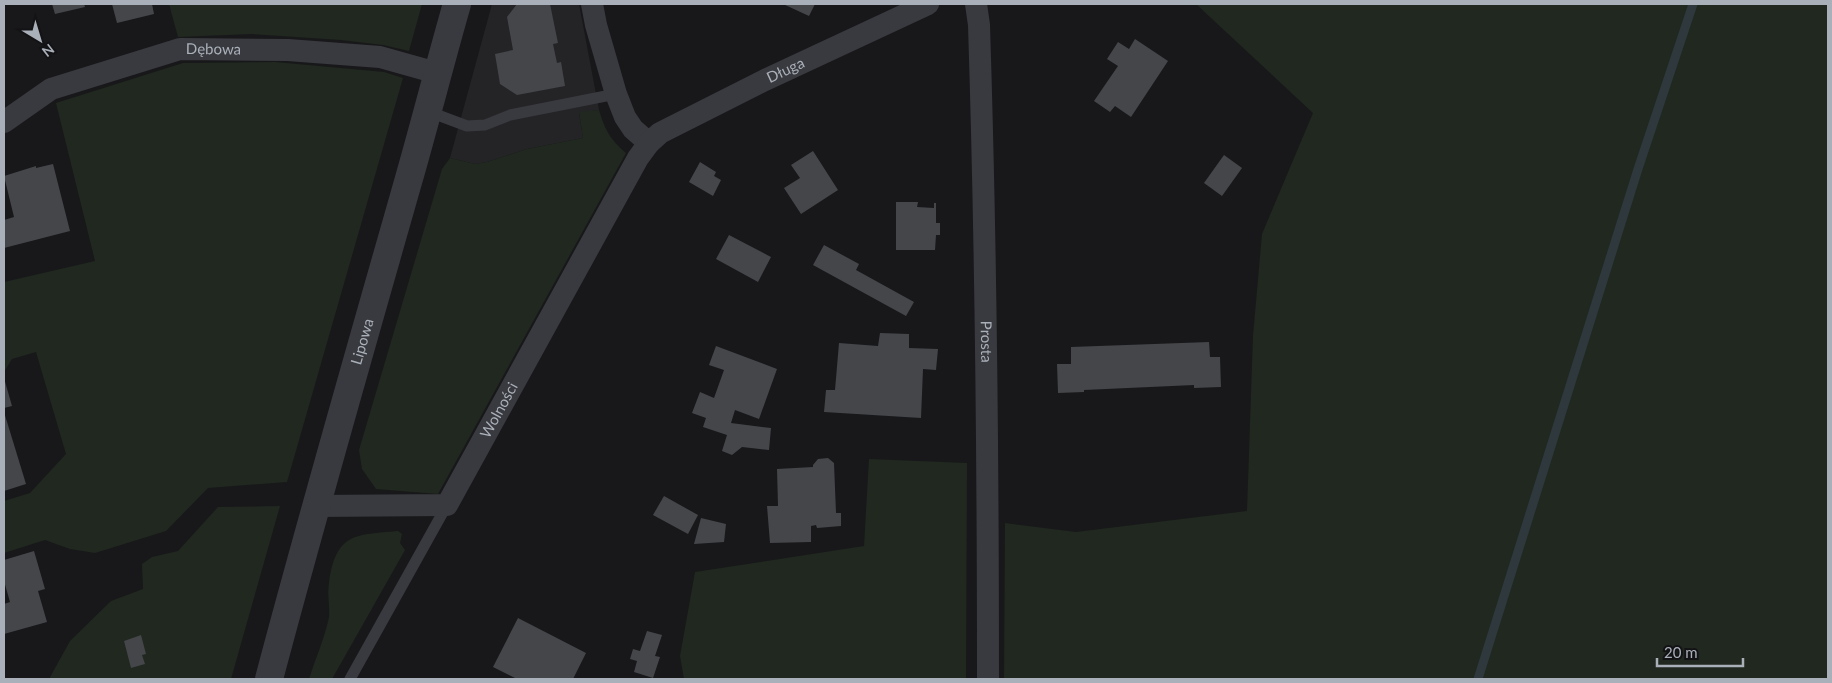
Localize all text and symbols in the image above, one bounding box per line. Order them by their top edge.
north arrow [15,15,65,65]
street label: Dębowa [186,39,241,58]
text: N [39,41,58,61]
street label: Długa [764,53,807,86]
street label: Lipowa [346,316,377,367]
street label: Prosta [978,321,996,363]
street label: Wolności [476,379,521,441]
scale bar [1657,636,1743,668]
text: 20 m [1664,643,1698,661]

